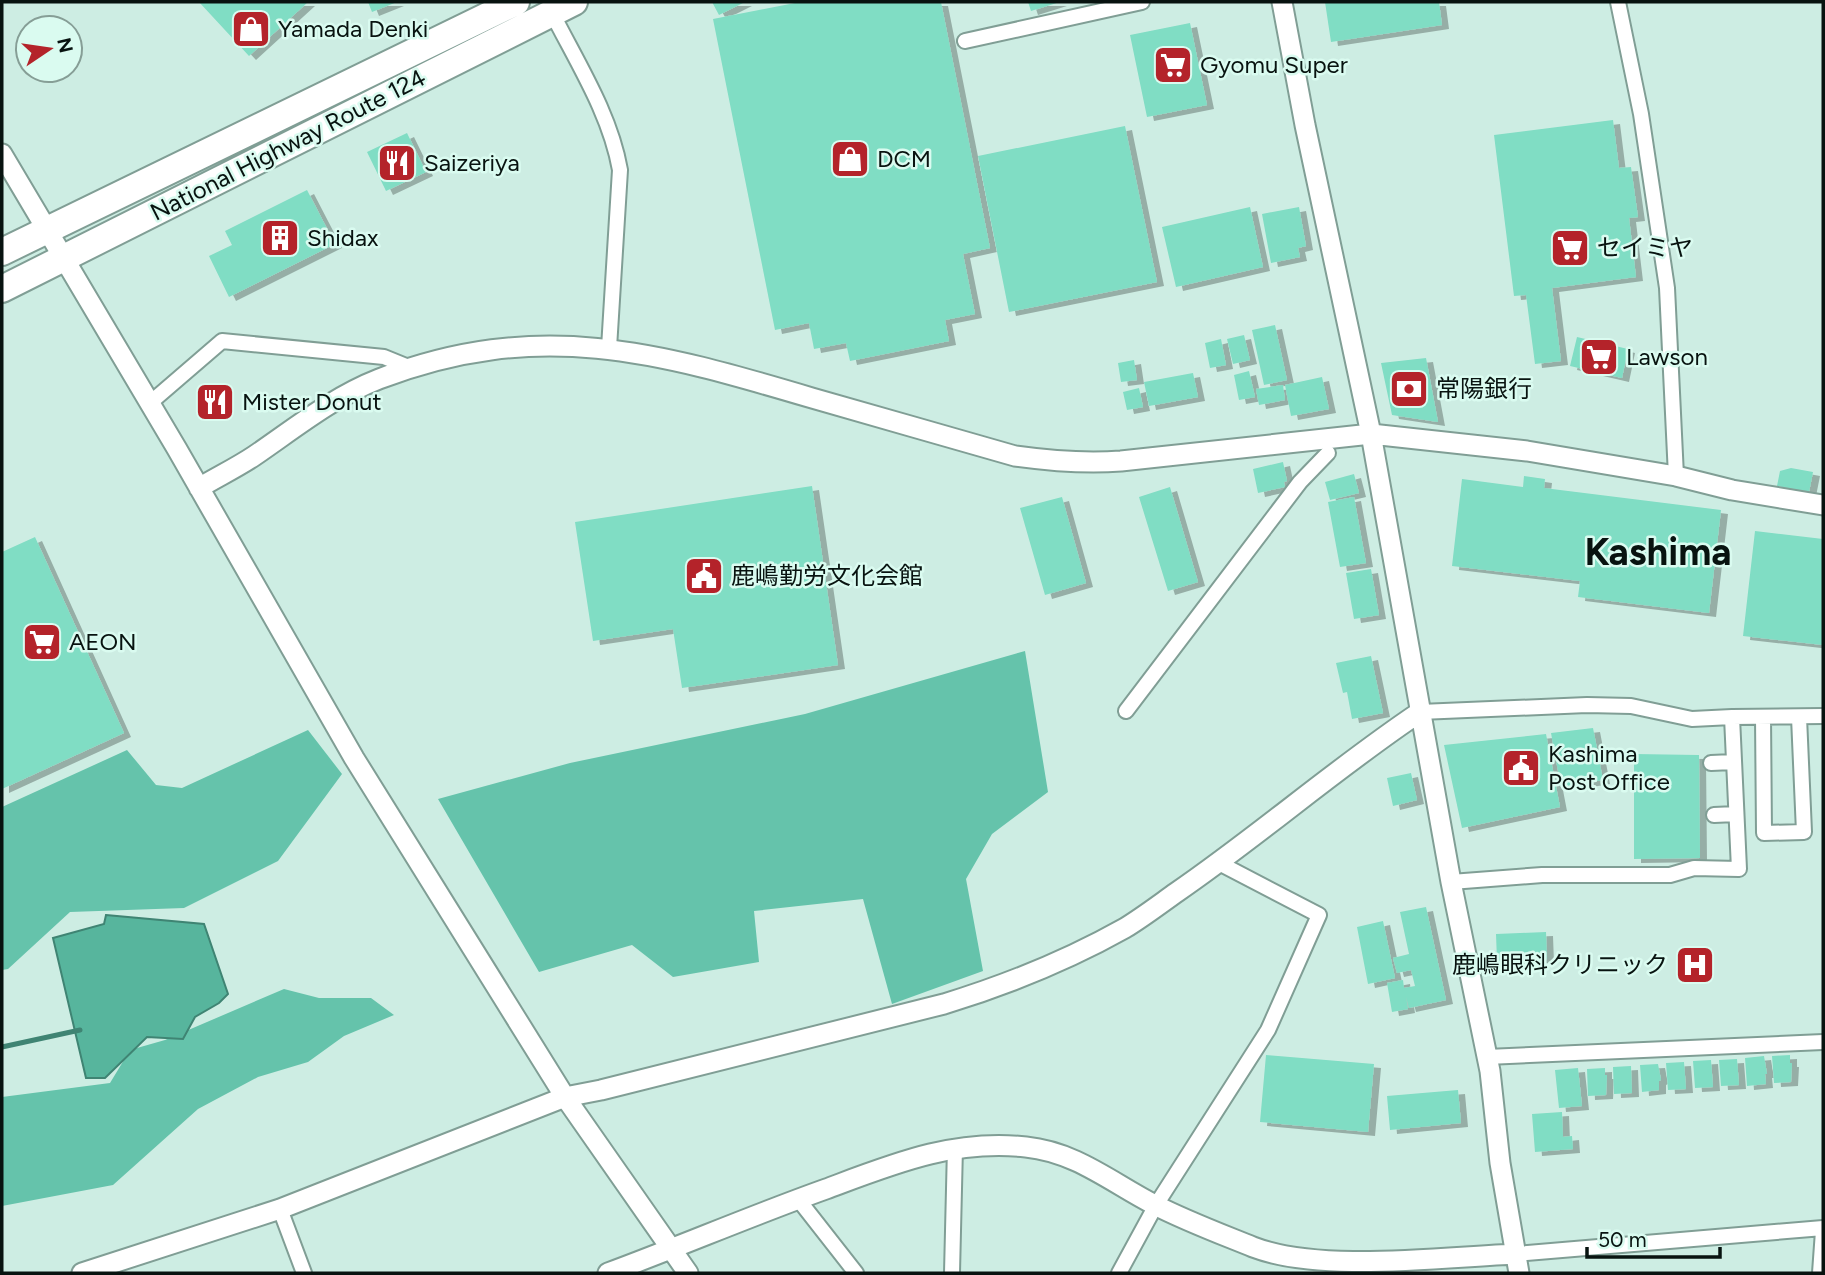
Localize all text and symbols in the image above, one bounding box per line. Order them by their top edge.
shop icon: Yamada Denki [230,8,272,50]
north arrow [14,14,84,84]
place label: Yamada Denki [278,14,428,43]
text: N [52,36,78,55]
supermarket icon: Gyomu Super [1152,44,1194,86]
place label: Gyomu Super [1200,50,1348,79]
street label: National Highway Route 124 [145,62,430,227]
shop icon: DCM [829,138,871,180]
restaurant icon: Saizeriya [376,142,418,184]
place label: DCM [877,144,931,173]
place label: Saizeriya [424,148,520,177]
building icon: Shidax [259,217,301,259]
place label: Shidax [307,223,379,252]
supermarket icon: セイミヤ [1549,227,1591,269]
place label: セイミヤ [1597,233,1693,262]
supermarket icon: Lawson [1578,336,1620,378]
place label: Lawson [1626,342,1708,371]
bank icon: 常陽銀行 [1388,368,1430,410]
place label: 常陽銀行 [1436,374,1532,403]
restaurant icon: Mister Donut [194,381,236,423]
place label: Mister Donut [242,387,382,416]
district label: Kashima [1584,529,1732,575]
public building icon: 鹿嶋勤労文化会館 [683,555,725,597]
place label: 鹿嶋勤労文化会館 [731,561,923,590]
supermarket icon: AEON [21,621,63,663]
place label: AEON [69,627,137,656]
place label: Kashima Post Office [1548,739,1670,796]
public building icon: Kashima Post Office [1500,747,1542,789]
hospital icon: 鹿嶋眼科クリニック [1674,944,1716,986]
place label: 鹿嶋眼科クリニック [1452,950,1668,979]
scale bar [1587,1216,1720,1260]
text: 50 m [1598,1227,1647,1252]

